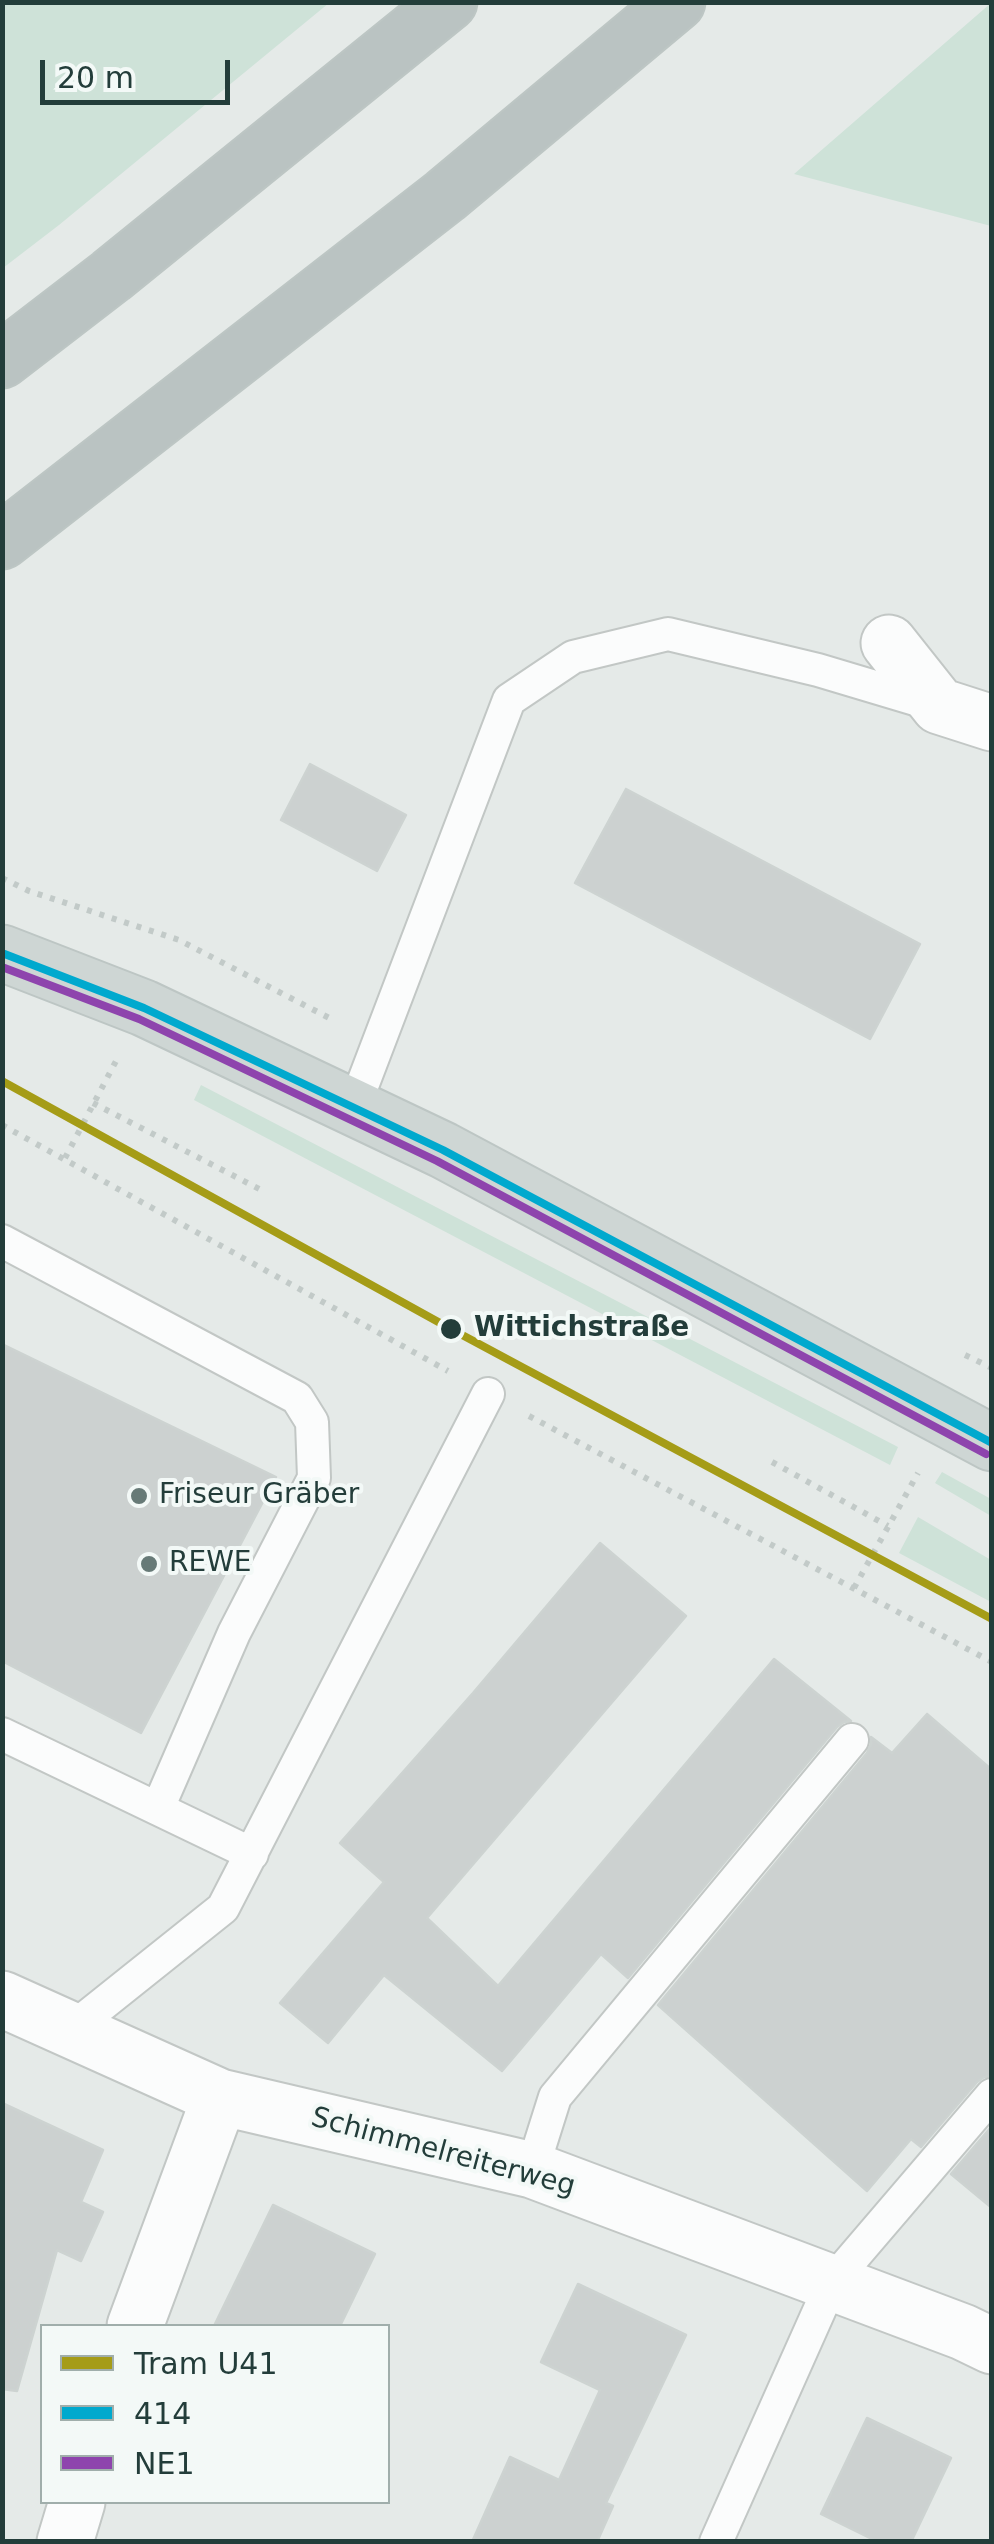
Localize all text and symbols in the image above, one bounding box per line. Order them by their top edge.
scale bar [45,40,235,102]
text: 20 m [57,60,134,95]
place label: Wittichstraße [474,1312,689,1346]
marker: Wittichstraße [438,1316,464,1342]
place label: Friseur Gräber [159,1479,359,1513]
marker: Friseur Gräber [128,1485,150,1507]
place label: REWE [169,1547,252,1581]
marker: REWE [138,1553,160,1575]
street label: Schimmelreiterweg [307,2102,579,2204]
legend [40,2324,390,2504]
text: Tram U41 [134,2346,278,2381]
text: 414 [134,2396,191,2431]
text: NE1 [134,2446,194,2481]

